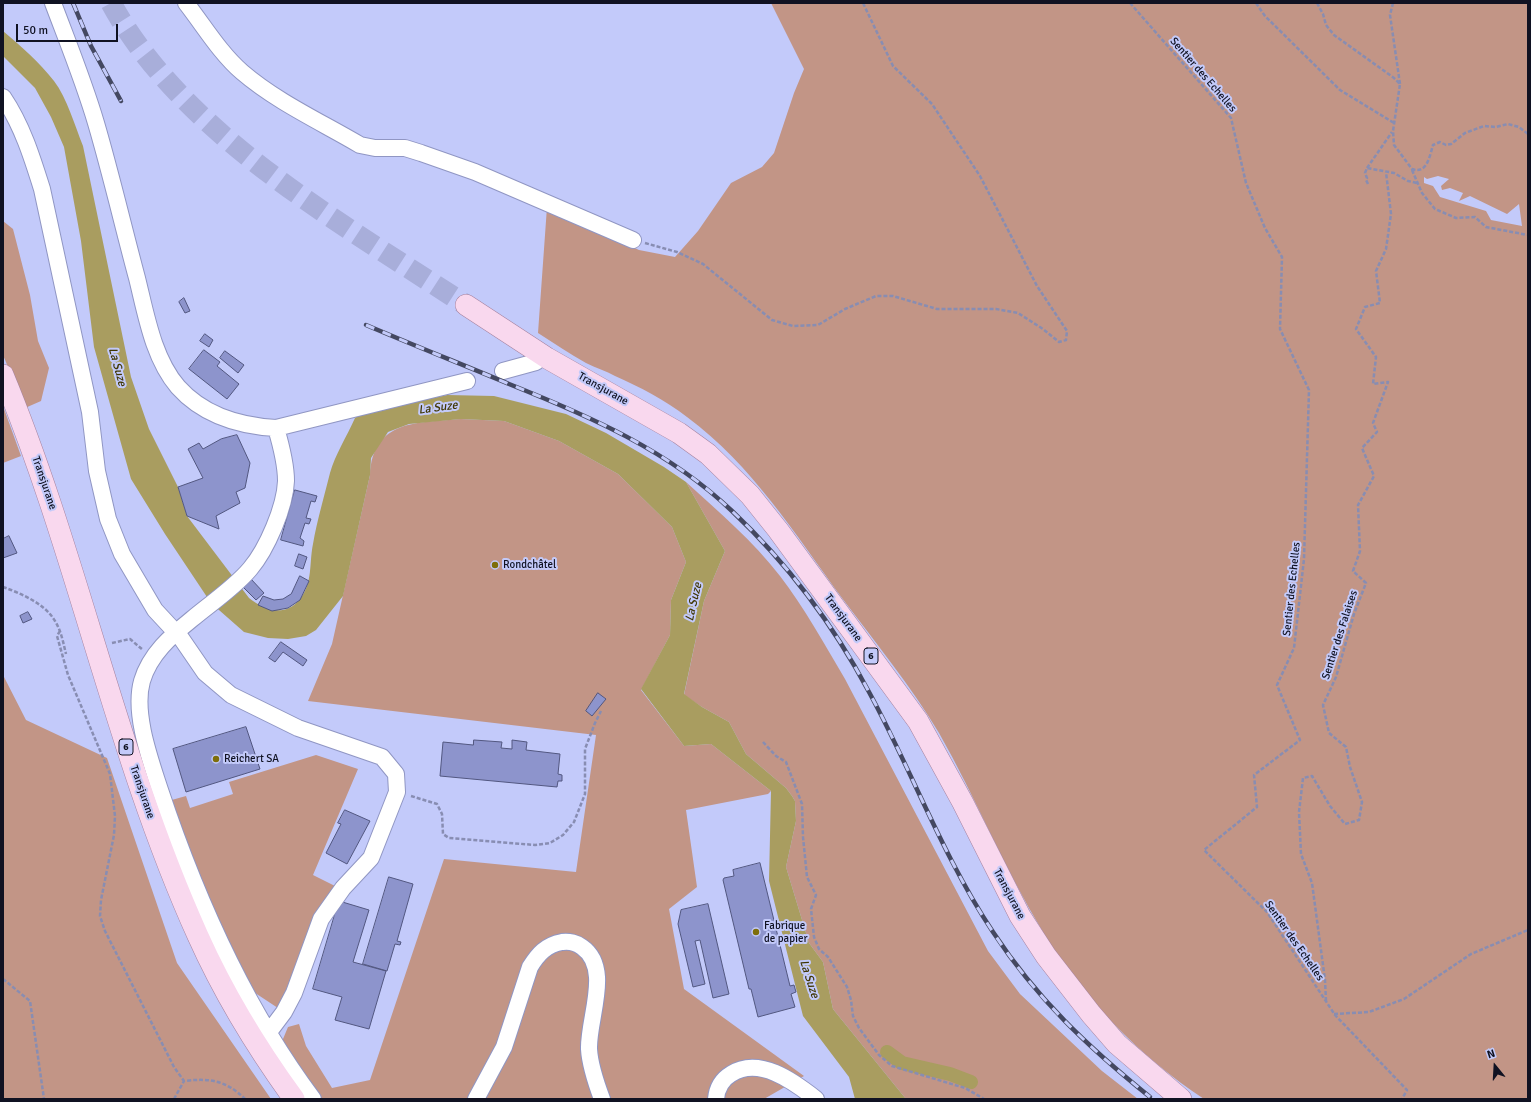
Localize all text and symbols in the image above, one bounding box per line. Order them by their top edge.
scale bar [18,16,120,42]
text: 50 m [23,23,48,38]
street label: Sentier des Echelles [1167,35,1239,115]
water label: La Suze [105,346,129,388]
street label: Transjurane [576,370,630,408]
water label: La Suze [418,398,458,418]
street label: Transjurane [29,455,59,511]
street label: Sentier des Echelles [1281,541,1303,637]
place label: Rondchâtel [503,558,556,572]
marker: Rondchâtel [490,560,500,570]
water label: La Suze [683,581,705,623]
street label: Sentier des Falaises [1319,589,1361,681]
street label: Transjurane [821,592,865,644]
road number: 6 [864,648,878,664]
road number: 6 [119,739,133,755]
place label: Reichert SA [224,752,279,766]
marker: Reichert SA [211,754,221,764]
street label: Transjurane [127,764,157,820]
street label: Transjurane [990,866,1028,922]
street label: Sentier des Echelles [1262,899,1326,983]
place label: Fabrique de papier [764,919,808,945]
marker: Fabrique de papier [751,927,761,937]
water label: La Suze [796,958,822,1000]
north arrow [1475,1046,1515,1086]
text: N [1485,1047,1497,1061]

